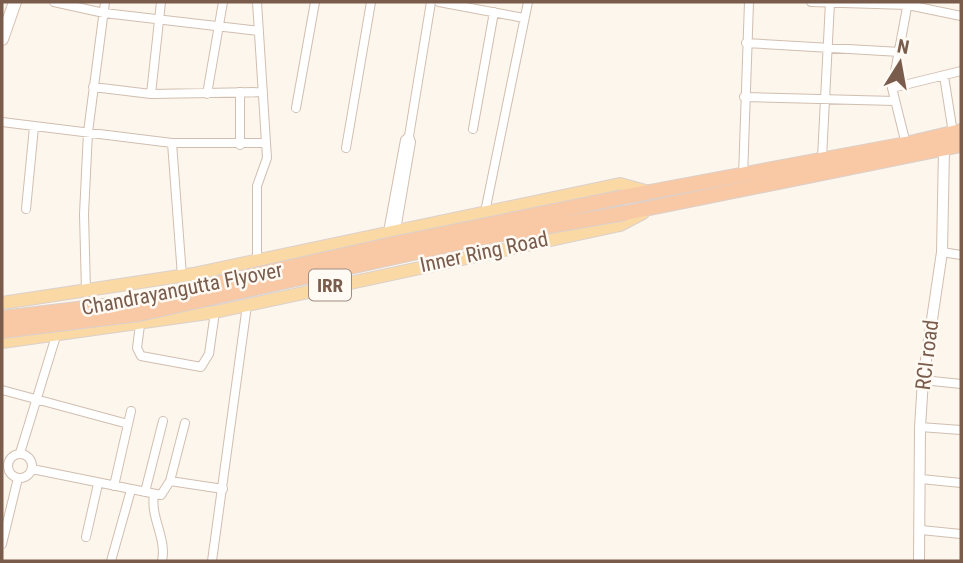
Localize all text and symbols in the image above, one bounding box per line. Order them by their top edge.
north arrow [865,28,935,98]
text: N [895,34,911,59]
street label: Inner Ring Road [418,227,550,277]
street label: Chandrayangutta Flyover [79,258,285,320]
road number: IRR [309,270,351,300]
street label: RCI road [911,319,943,391]

